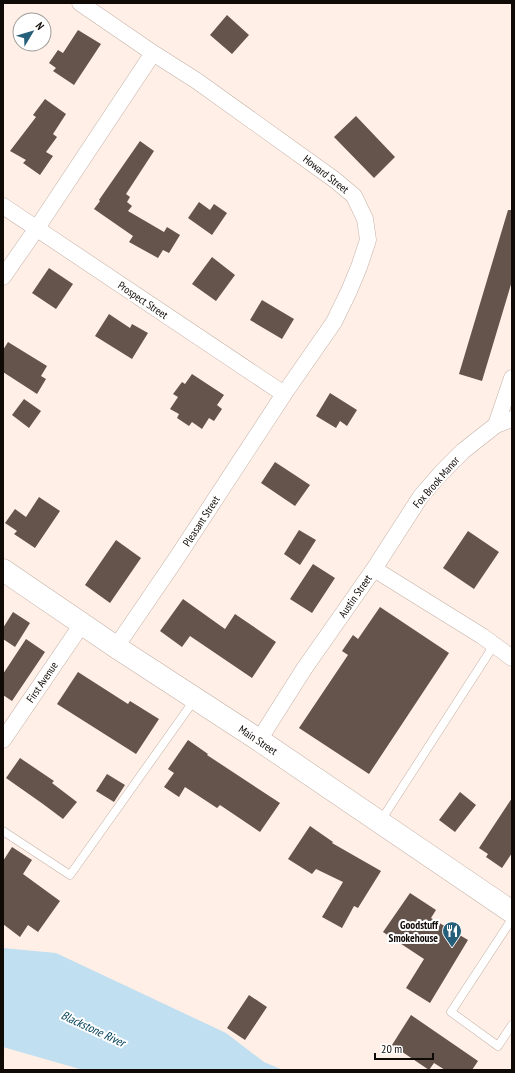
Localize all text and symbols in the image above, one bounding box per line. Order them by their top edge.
north arrow [12,12,52,52]
text: N [33,19,47,33]
street label: Howard Street [300,152,352,196]
street label: Prospect Street [115,278,171,322]
street label: Fox Brook Manor [410,453,462,511]
street label: Pleasant Street [179,493,223,549]
street label: Austin Street [335,572,375,620]
street label: First Avenue [23,658,61,705]
street label: Main Street [236,722,280,758]
place label: Goodstuff Smokehouse [389,918,439,945]
restaurant icon: Goodstuff Smokehouse [441,920,463,948]
water label: Blackstone River [59,1007,129,1051]
scale bar [375,1035,433,1061]
text: 20 m [381,1041,402,1056]

